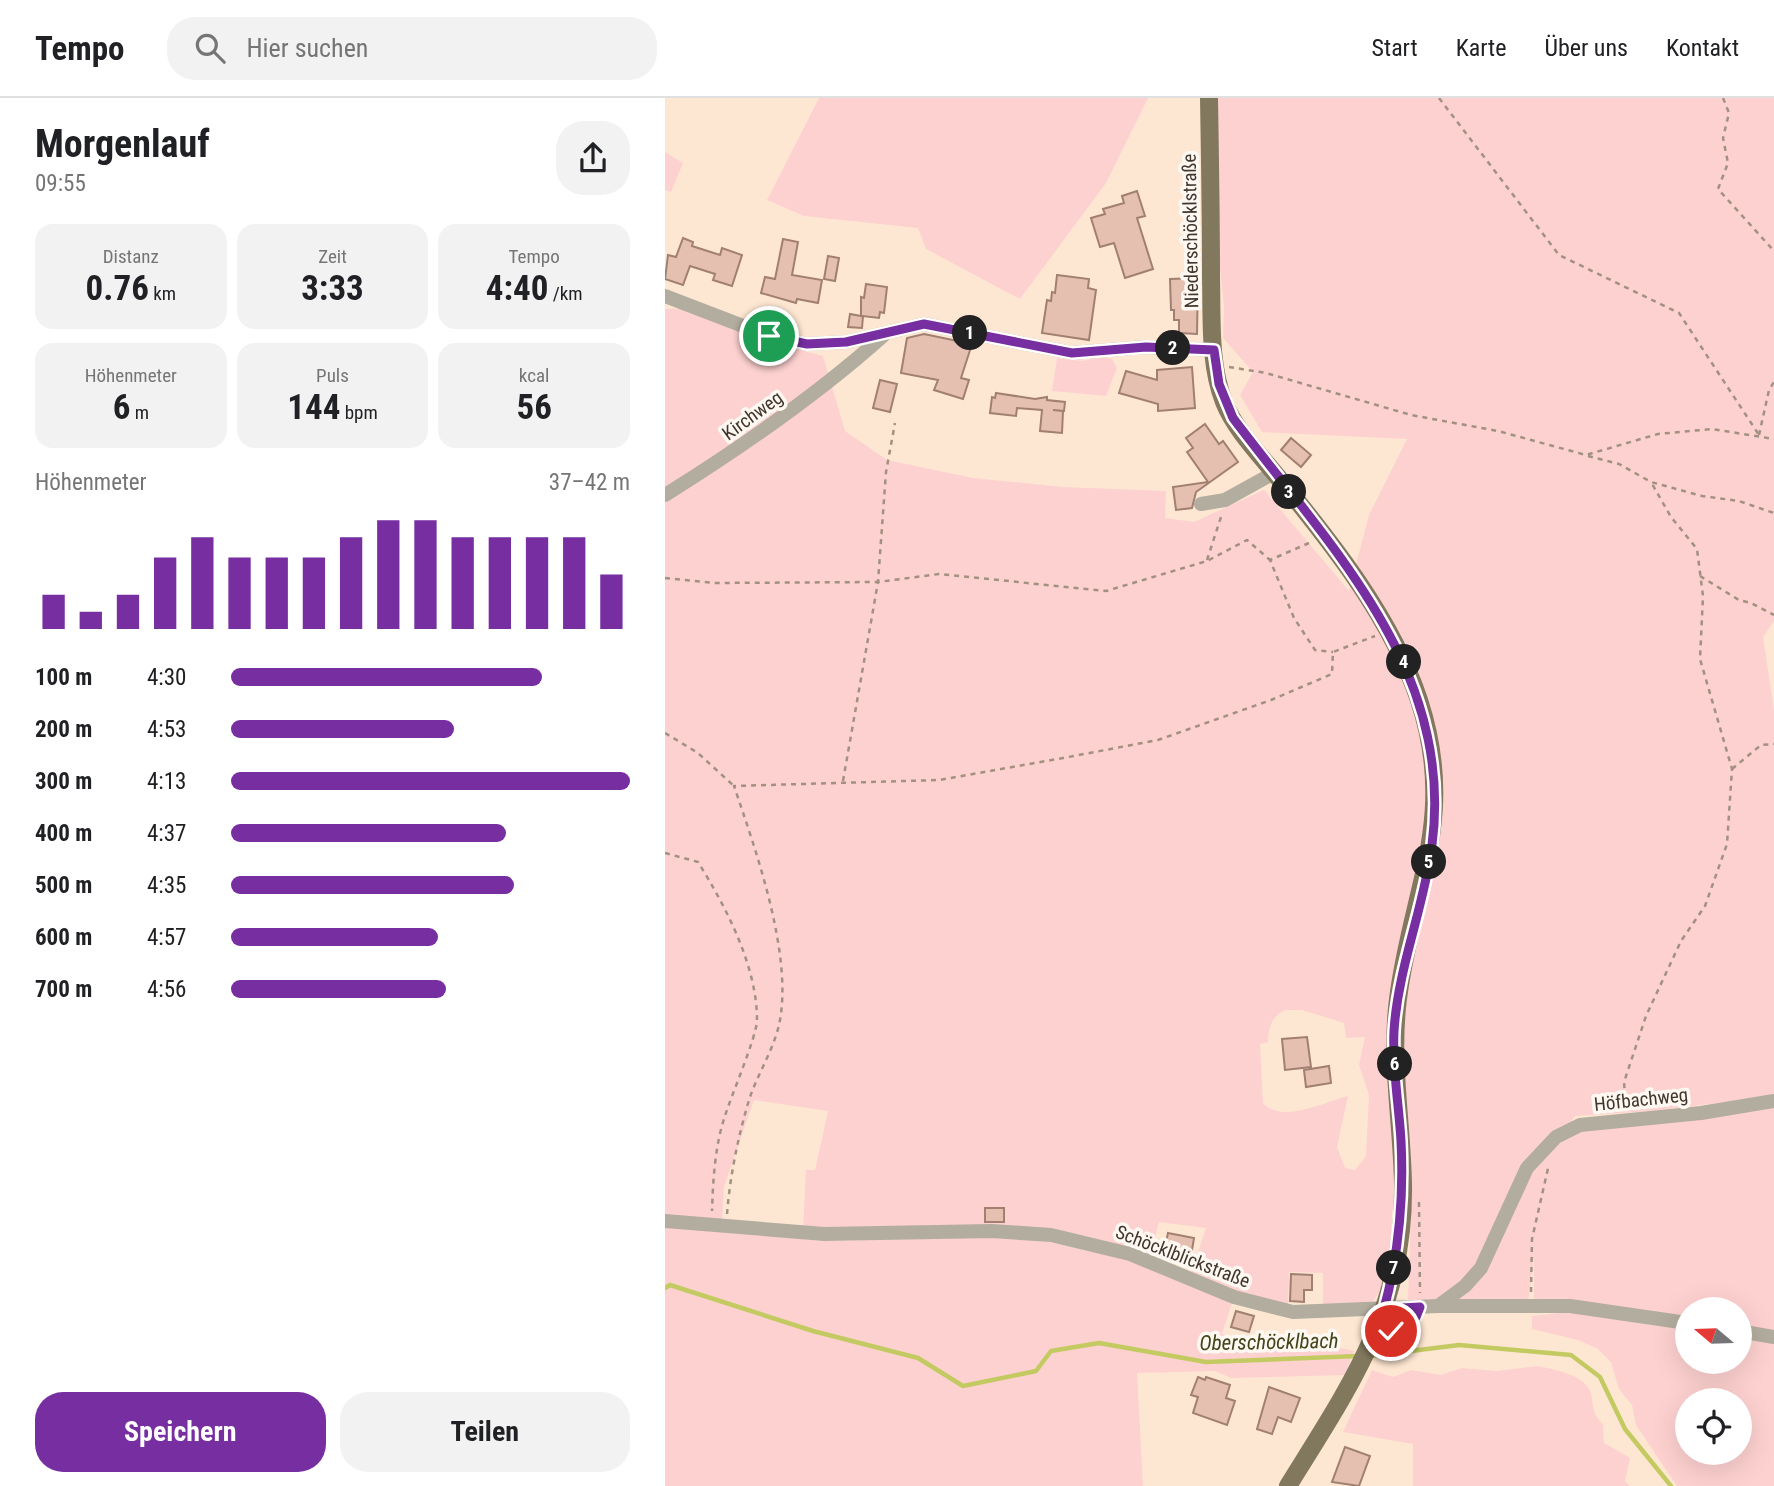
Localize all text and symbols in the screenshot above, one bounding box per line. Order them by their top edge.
search box [167,17,657,80]
text: Tempo [35,29,125,68]
icon: search [191,29,229,67]
text: Hier suchen [247,33,368,63]
text: Start [1372,34,1418,62]
text: Karte [1456,34,1506,62]
text: Über uns [1544,34,1628,62]
text: Kontakt [1666,34,1739,62]
button: share [556,121,630,195]
text: Morgenlauf [35,122,210,166]
street label: Niederschöcklstraße [1178,153,1203,309]
text: 09:55 [35,170,86,197]
text: Distanz [103,245,159,268]
text: Zeit [318,245,347,268]
text: Tempo [509,245,560,268]
text: 0.76 [86,268,149,309]
text: 3:33 [301,268,364,309]
text: 4:40 [486,268,548,309]
text: km [149,282,176,305]
text: /km [548,282,583,305]
pin [739,306,799,366]
pin: 1 [953,316,987,350]
icon: arrive [750,317,788,355]
text: 1 [965,321,974,344]
pin: 2 [1155,330,1191,366]
text: 2 [1168,336,1177,359]
text: Höhenmeter [85,364,177,387]
text: Puls [316,364,349,387]
text: kcal [519,364,549,387]
street label: Kirchweg [718,386,787,445]
text: 6 [113,387,130,428]
text: 144 [287,387,340,428]
text: 56 [516,387,552,428]
text: m [130,401,149,424]
text: bpm [340,401,378,424]
text: Höhenmeter [35,469,147,496]
text: 37–42 m [549,469,630,496]
pin: 3 [1271,474,1307,510]
text: 3 [1284,480,1293,503]
pin: 4 [1387,644,1421,680]
text: 4 [1399,650,1408,673]
text: 100 m [35,664,92,691]
text: 4:30 [147,664,186,691]
text: 200 m [35,716,92,743]
text: 4:53 [147,716,186,743]
text: 300 m [35,768,92,795]
text: 4:13 [147,768,186,795]
text: 400 m [35,820,92,847]
text: 4:37 [147,820,186,847]
pin: 5 [1411,844,1447,880]
text: 5 [1424,850,1433,873]
text: 500 m [35,872,92,899]
text: 4:35 [147,872,186,899]
text: 600 m [35,924,92,951]
text: 4:57 [147,924,186,951]
text: 700 m [35,976,92,1003]
text: 4:56 [147,976,186,1003]
pin: 6 [1377,1046,1413,1082]
text: 6 [1390,1052,1399,1075]
street label: Höfbachweg [1593,1083,1689,1116]
street label: Schöcklblickstraße [1112,1220,1253,1293]
pin: 7 [1377,1250,1411,1286]
text: 7 [1389,1256,1398,1279]
north arrow [1675,1297,1752,1374]
map controls [1675,1297,1752,1465]
pin [1361,1301,1421,1361]
icon: check [1372,1312,1410,1350]
water label: Oberschöcklbach [1199,1329,1339,1355]
button: locate [1675,1388,1752,1465]
button: Speichern [35,1392,326,1472]
button: Teilen [340,1392,630,1472]

